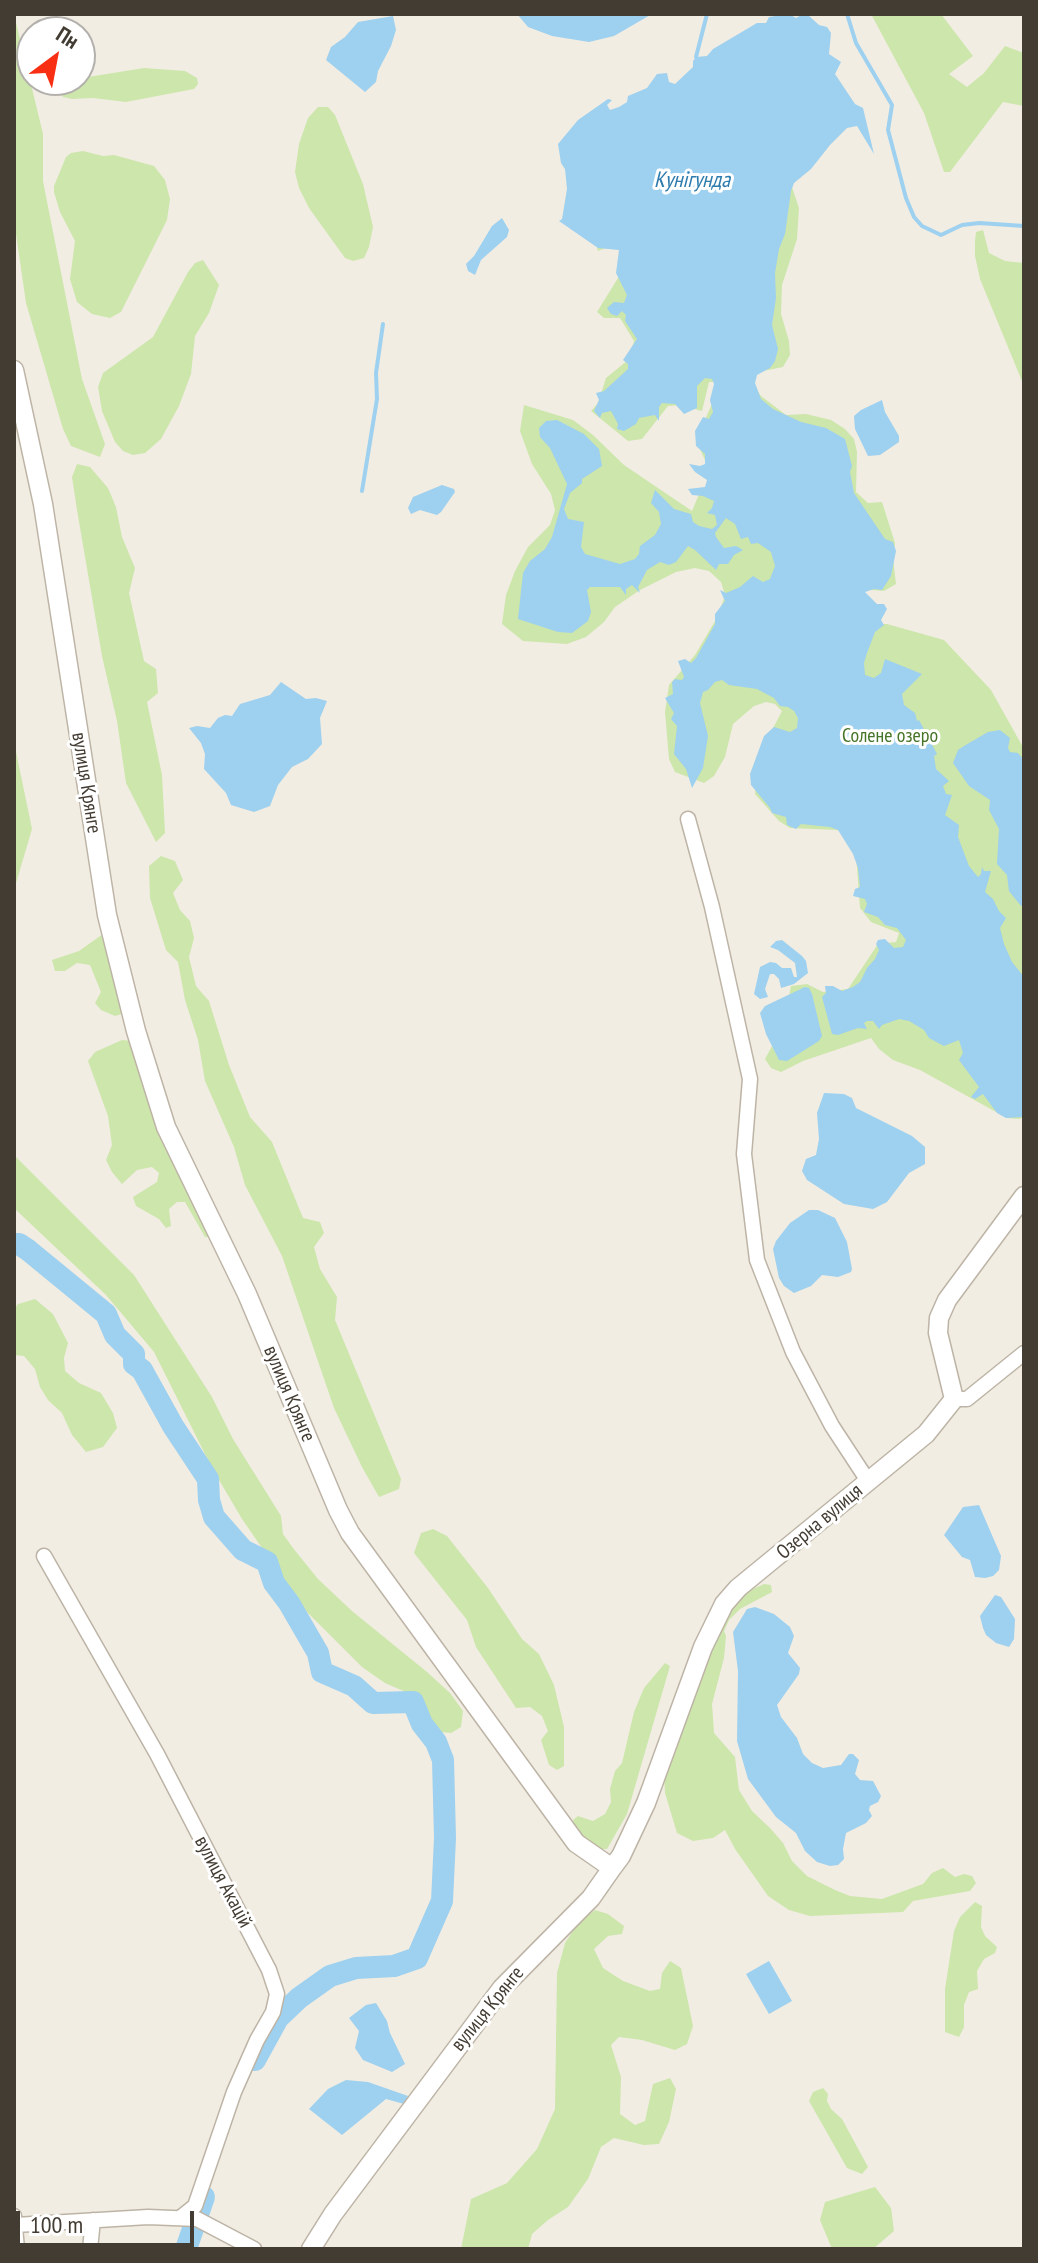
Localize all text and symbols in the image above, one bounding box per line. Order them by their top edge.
north arrow [16,16,96,96]
text: Пн [51,20,84,55]
water label: Кунігунда [654,168,730,194]
park label: Солене озеро [842,724,938,748]
street label: вулиця Крянге [66,731,106,835]
street label: вулиця Крянге [258,1342,320,1446]
street label: Озерна вулиця [772,1479,868,1565]
street label: вулиця Акацій [189,1832,257,1932]
street label: вулиця Крянге [447,1962,529,2056]
scale bar [20,2195,198,2245]
text: 100 m [30,2209,83,2240]

